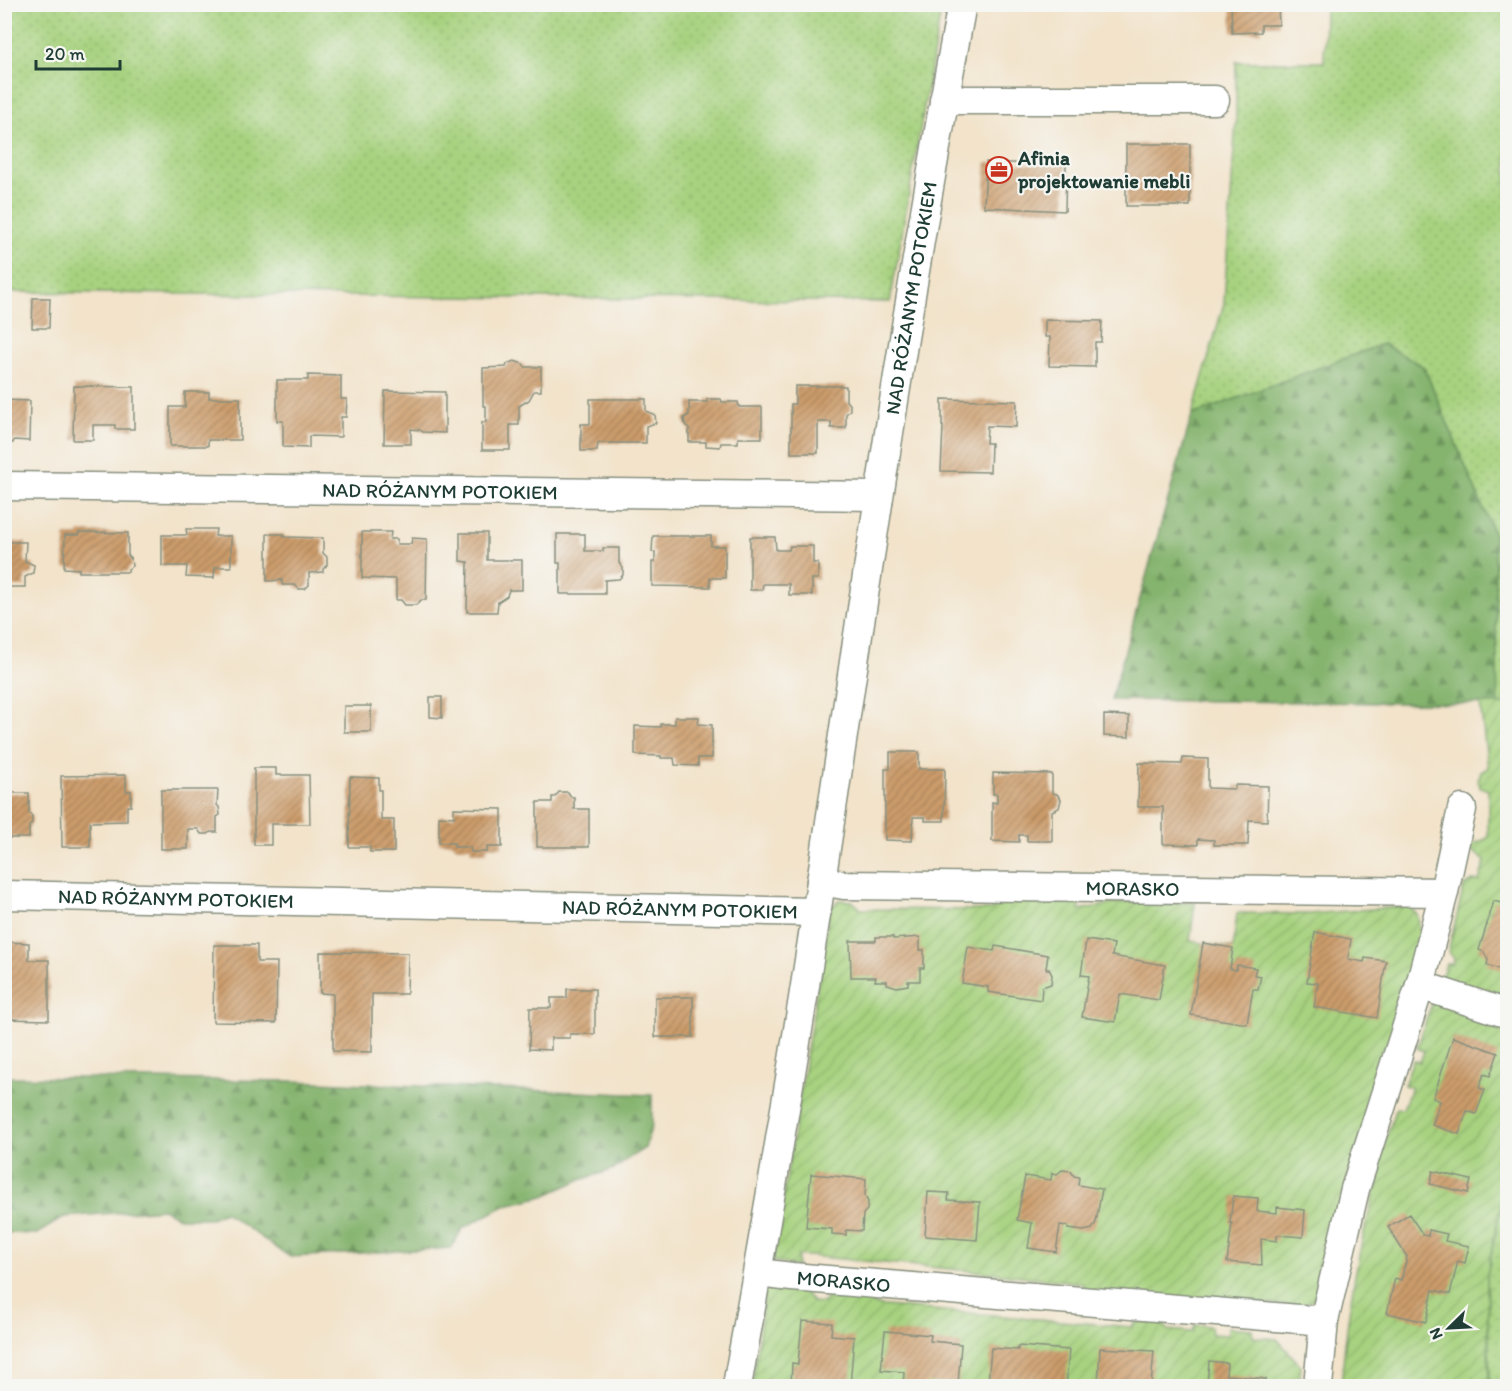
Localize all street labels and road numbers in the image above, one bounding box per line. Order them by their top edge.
street label: NAD RÓŻANYM POTOKIEM [880,179,942,416]
street label: NAD RÓŻANYM POTOKIEM [322,478,558,504]
street label: MORASKO [1086,876,1180,901]
street label: NAD RÓŻANYM POTOKIEM [58,884,294,913]
street label: NAD RÓŻANYM POTOKIEM [562,895,798,924]
street label: MORASKO [796,1265,891,1297]

